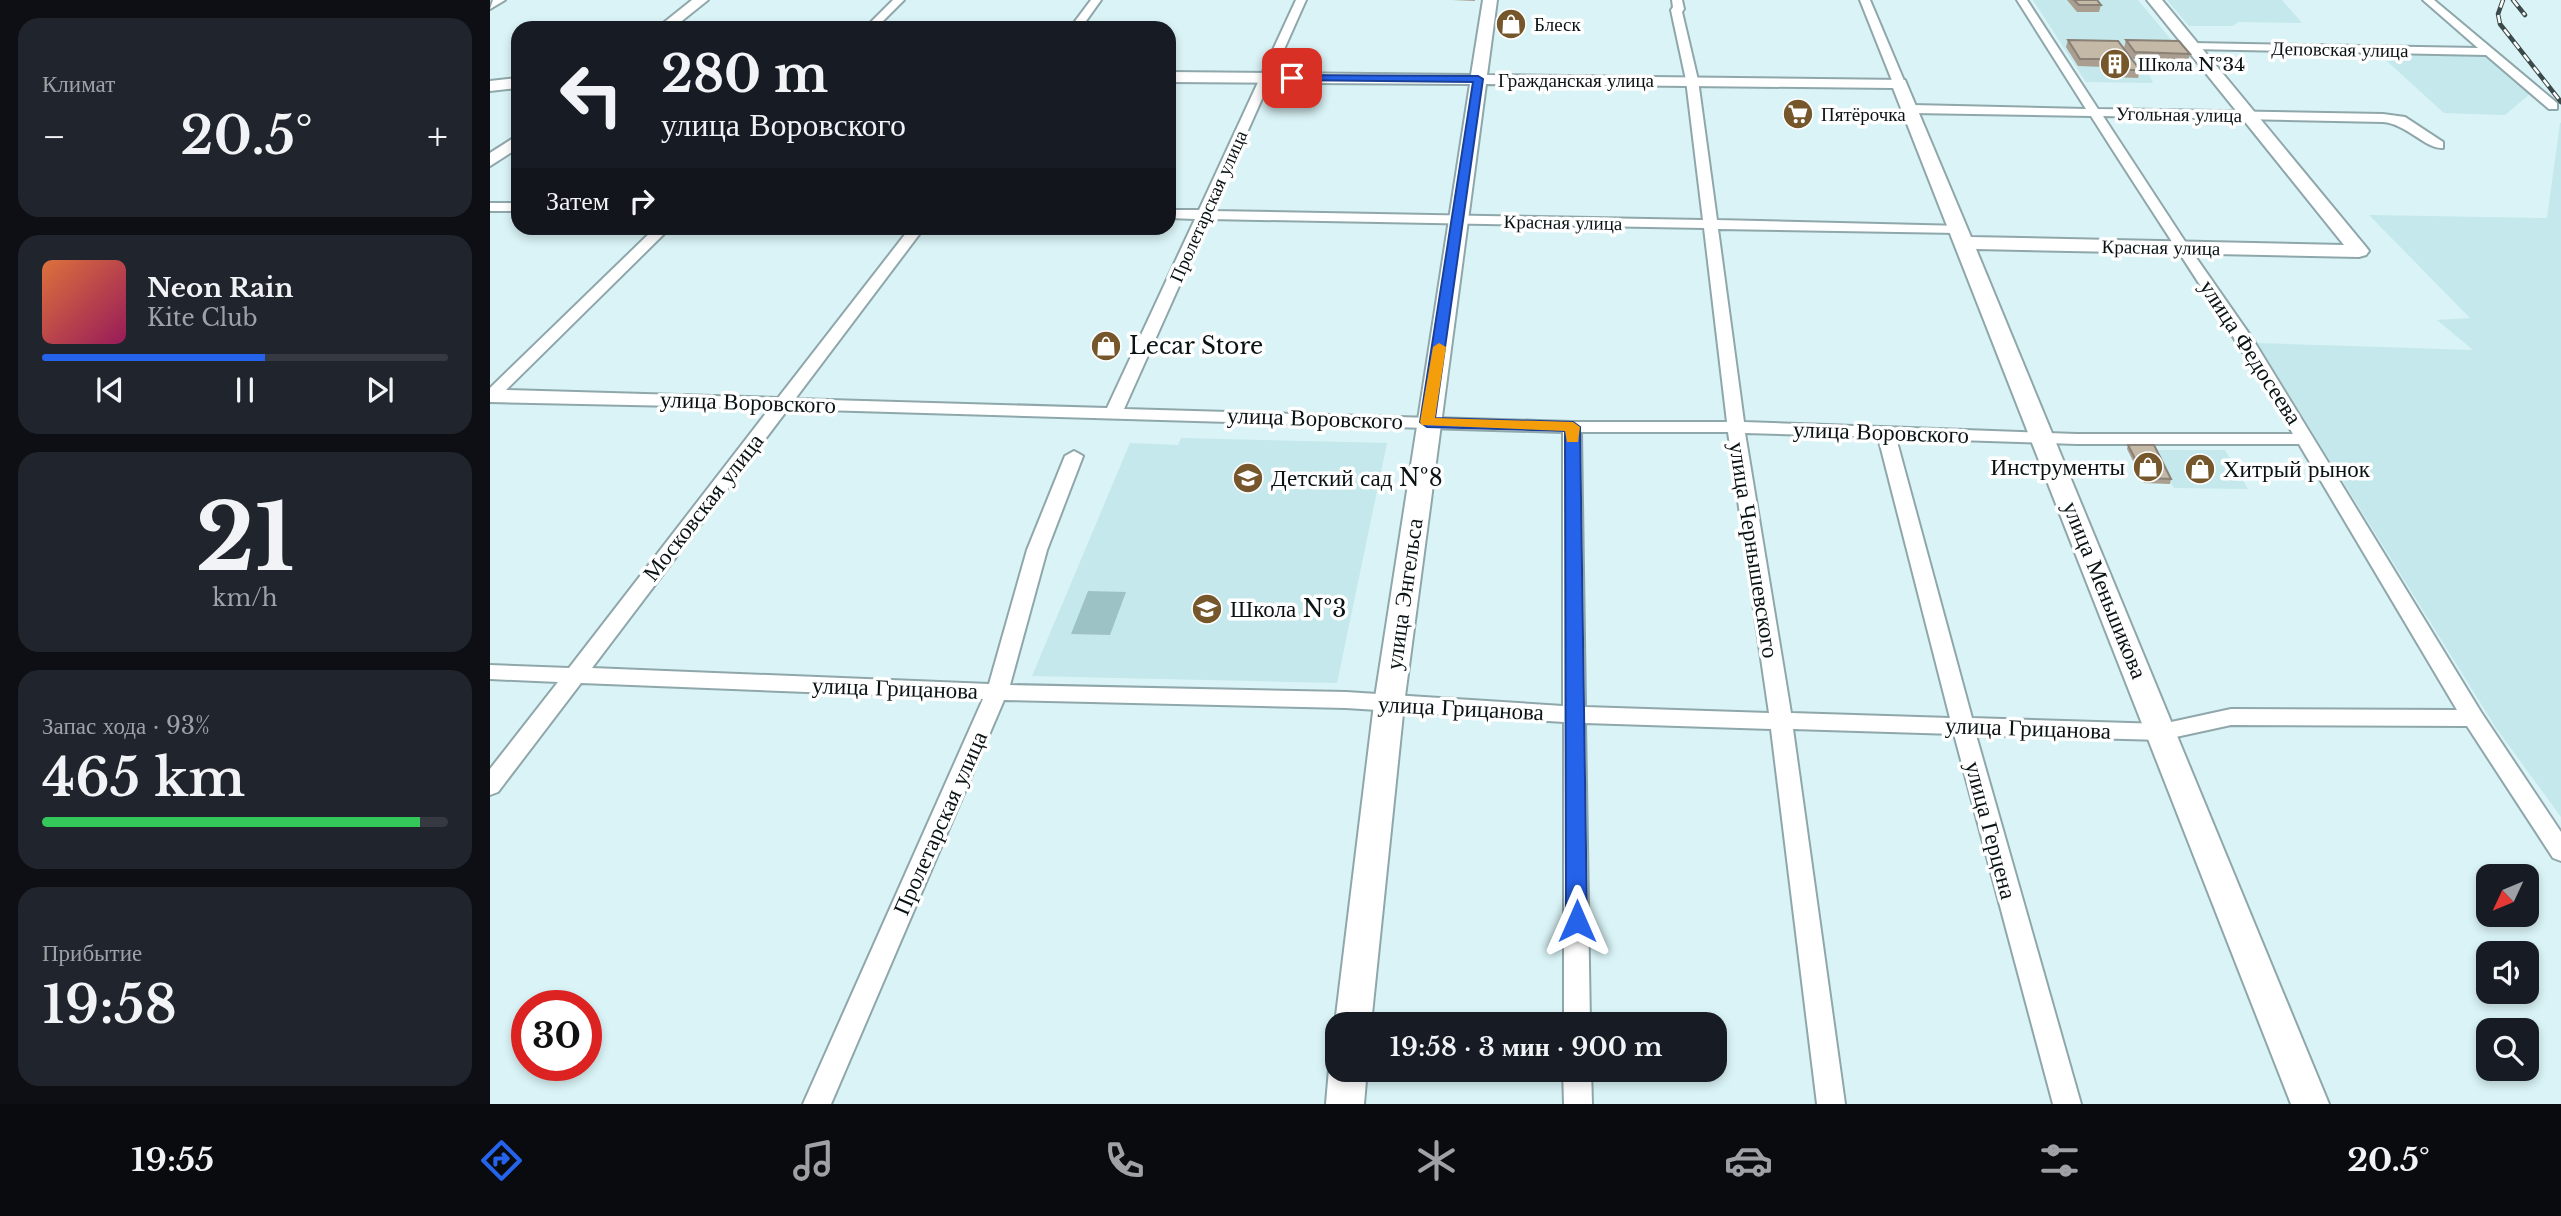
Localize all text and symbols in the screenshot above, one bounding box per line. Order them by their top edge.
shop icon: Блеск [1494,7,1528,41]
place label: Блеск [1534,13,1581,36]
street label: Деповская улица [2271,37,2409,62]
text: 280 m [661,44,828,105]
building icon: Школа №34 [2098,47,2132,81]
pin [1262,48,1322,108]
icon: left [546,49,637,140]
place label: Школа №34 [2138,53,2245,76]
icon: arrive [1273,59,1311,97]
street label: Гражданская улица [1498,69,1655,92]
text: Климат [42,70,115,98]
supermarket icon: Пятёрочка [1781,97,1815,131]
street label: Угольная улица [2116,102,2243,127]
place label: Пятёрочка [1821,103,1906,126]
text: 20.5° [180,104,313,168]
text: улица Воровского [661,105,906,145]
text: − [42,113,66,160]
text: + [427,113,448,160]
street label: Пролетарская улица [1165,126,1252,286]
icon: right [623,182,661,220]
text: Затем [546,185,609,217]
street label: Красная улица [1503,210,1623,235]
street label: Красная улица [2101,235,2221,260]
text: Neon Rain [147,272,293,304]
street label: улица Федосеева [2194,274,2308,430]
text: Kite Club [147,304,258,332]
shop icon: Lecar Store [1089,329,1123,363]
place label: Lecar Store [1129,332,1263,360]
icon: previous [91,371,129,409]
icon: pause [226,371,264,409]
icon: next [361,371,399,409]
street label: улица Воровского [660,385,836,419]
street label: улица Воровского [1227,401,1403,435]
street label: улица Воровского [1793,415,1969,449]
street label: Московская улица [637,428,769,586]
street label: улица Чернышевского [1723,440,1785,660]
shop icon: Инструменты [2131,450,2165,484]
shop icon: Хитрый рынок [2183,452,2217,486]
place label: Инструменты [1991,453,2125,481]
place label: Хитрый рынок [2223,455,2371,483]
school or university icon: Детский сад №8 [1231,461,1265,495]
place label: Детский сад №8 [1271,464,1443,492]
text: 21 [196,482,294,595]
street label: улица Меньшикова [2057,497,2153,683]
street label: улица Энгельса [1379,516,1429,672]
text: km/h [212,584,278,612]
school or university icon: Школа №3 [1190,592,1224,626]
place label: Школа №3 [1230,595,1346,623]
street label: улица Грицанова [811,671,979,705]
street label: улица Грицанова [1377,690,1545,726]
street label: улица Грицанова [1944,711,2112,745]
text: Запас хода · 93% [42,712,210,740]
street label: Пролетарская улица [887,727,993,919]
text: 465 km [42,746,245,810]
street label: улица Герцена [1959,758,2023,902]
north arrow [2476,864,2539,928]
map controls [2476,864,2539,1081]
position arrow [1540,884,1614,958]
text: Прибытие [42,939,142,967]
button: sound [2476,941,2539,1004]
text: 19:58 [42,973,177,1037]
speed limit sign: 30 [511,990,602,1081]
button: search [2476,1018,2539,1081]
text: 19:58 · 3 мин · 900 m [1389,1031,1663,1063]
icon: directions [477,1136,526,1185]
icon: music [789,1136,838,1185]
icon: phone [1100,1136,1149,1185]
icon: climate [1412,1136,1461,1185]
icon: car [1724,1136,1773,1185]
icon: filters [2035,1136,2084,1185]
text: 19:55 [131,1140,214,1180]
text: 20.5° [2347,1140,2430,1180]

